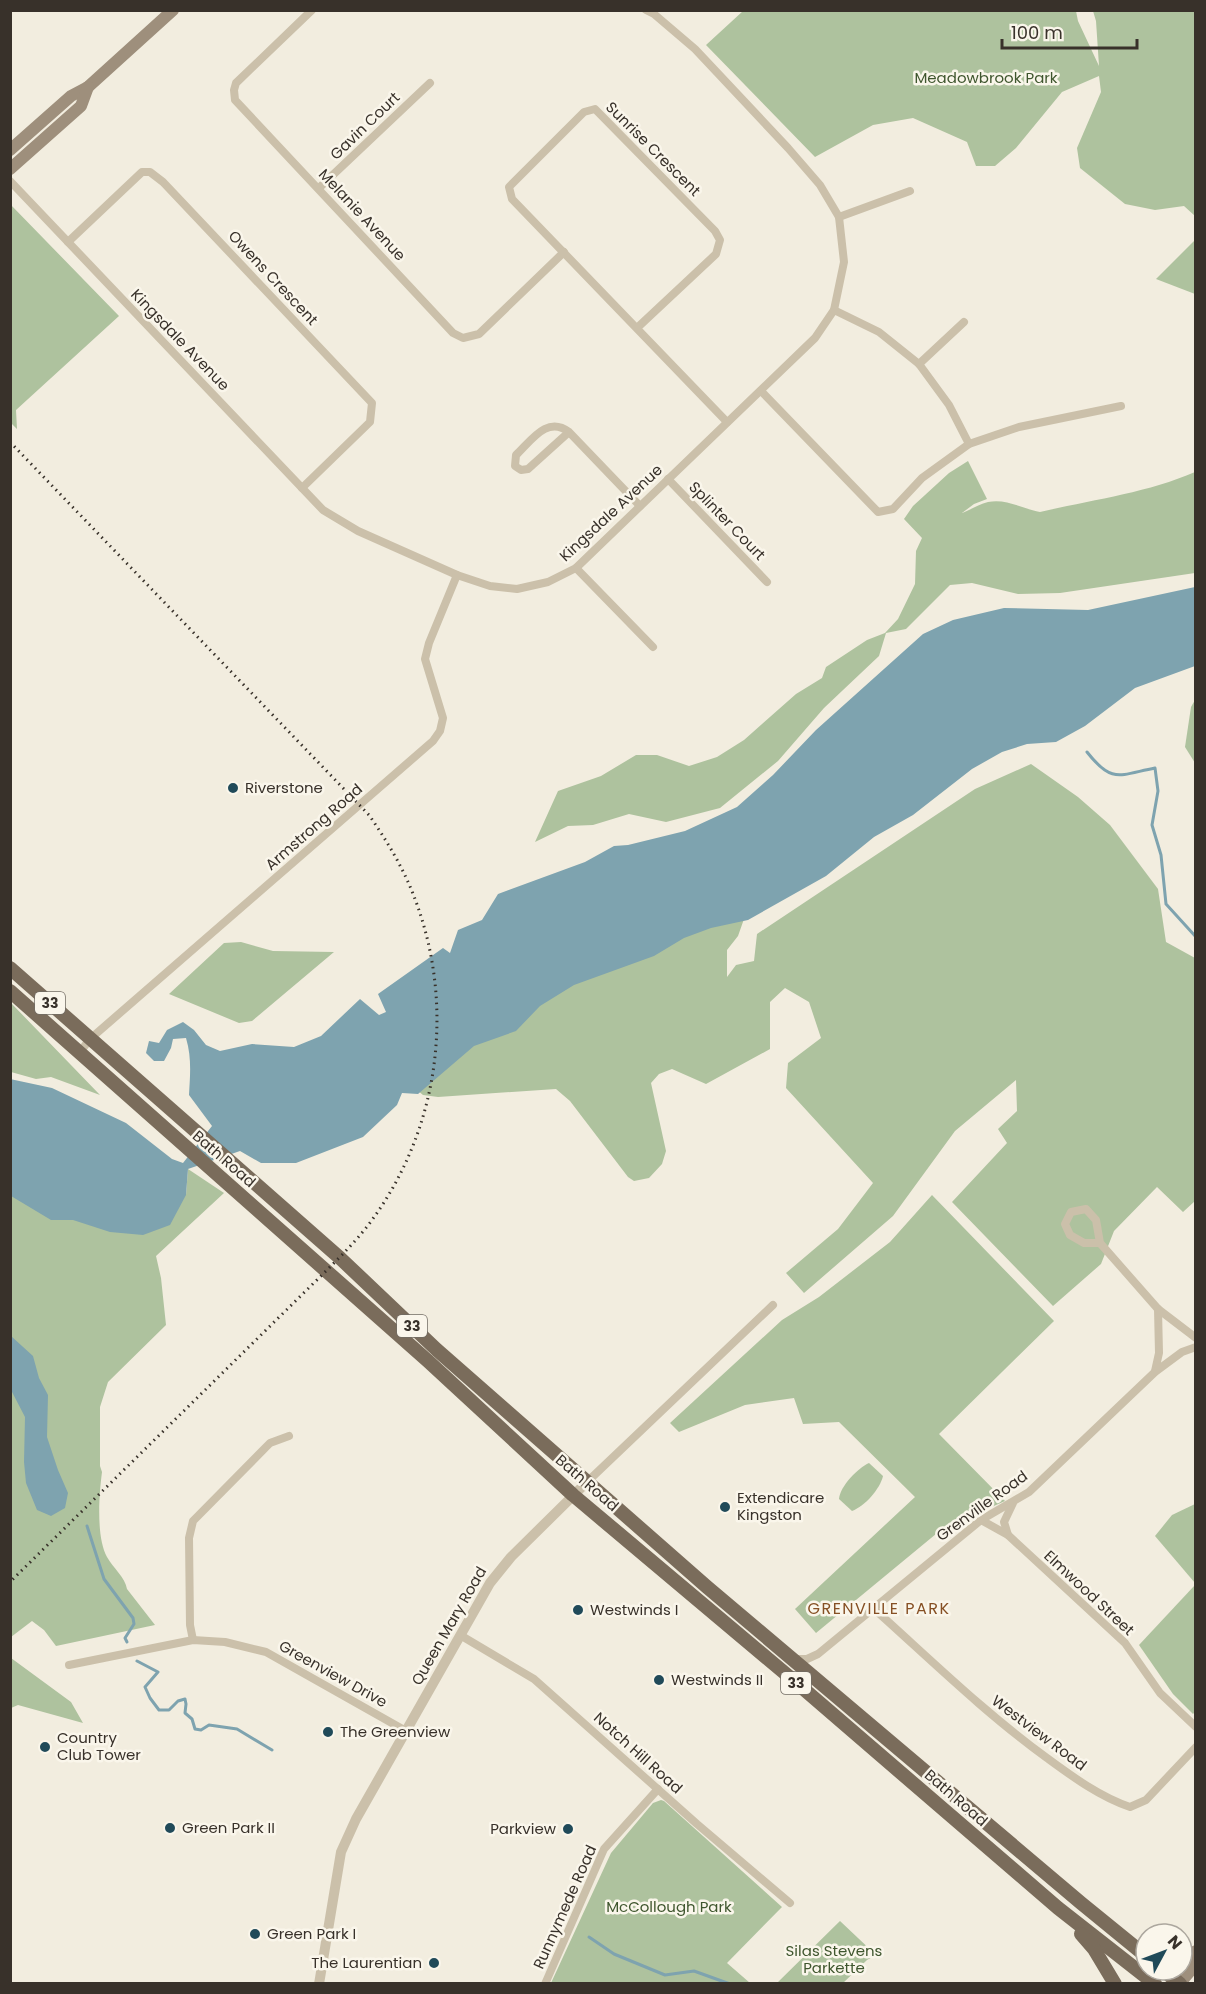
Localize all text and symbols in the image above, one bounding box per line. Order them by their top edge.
scale bar [1002,12,1137,50]
text: 100 m [1011,20,1063,45]
park label: Meadowbrook Park [914,67,1058,88]
street label: Gavin Court [325,87,404,164]
street label: Sunrise Crescent [601,97,705,201]
street label: Melanie Avenue [314,164,411,265]
street label: Owens Crescent [224,226,323,330]
street label: Kingsdale Avenue [126,284,234,395]
street label: Kingsdale Avenue [555,459,667,566]
street label: Splinter Court [684,477,770,565]
place label: Riverstone [245,777,323,798]
street label: Armstrong Road [261,779,367,875]
marker: Riverstone [226,781,240,795]
road number: 33 [35,992,65,1014]
street label: Bath Road [188,1125,260,1192]
road number: 33 [397,1315,427,1337]
street label: Bath Road [551,1449,623,1516]
street label: Grenville Road [932,1465,1032,1546]
place label: Extendicare Kingston [737,1487,824,1525]
marker: Extendicare Kingston [718,1500,732,1514]
street label: Elmwood Street [1040,1545,1139,1640]
street label: Queen Mary Road [406,1563,491,1689]
district label: GRENVILLE PARK [807,1597,951,1620]
place label: Westwinds I [590,1599,679,1620]
marker: Westwinds I [571,1603,585,1617]
street label: Greenview Drive [275,1635,391,1712]
place label: Westwinds II [671,1669,763,1690]
road number: 33 [781,1672,811,1694]
marker: Westwinds II [652,1673,666,1687]
street label: Westview Road [987,1690,1091,1775]
street label: Notch Hill Road [589,1707,687,1798]
place label: The Greenview [340,1721,451,1742]
marker: The Greenview [321,1725,335,1739]
place label: Country Club Tower [57,1727,141,1765]
marker: Country Club Tower [38,1740,52,1754]
street label: Bath Road [920,1764,992,1831]
place label: Green Park II [182,1817,275,1838]
place label: Parkview [490,1818,557,1839]
marker: Green Park II [163,1821,177,1835]
marker: Parkview [561,1822,575,1836]
street label: Runnymede Road [528,1842,601,1972]
park label: McCollough Park [606,1896,732,1917]
north arrow [1134,1922,1194,1982]
place label: Green Park I [267,1923,356,1944]
marker: Green Park I [248,1927,262,1941]
text: N [1162,1930,1188,1955]
park label: Silas Stevens Parkette [786,1940,883,1978]
place label: The Laurentian [311,1952,422,1973]
marker: The Laurentian [427,1956,441,1970]

